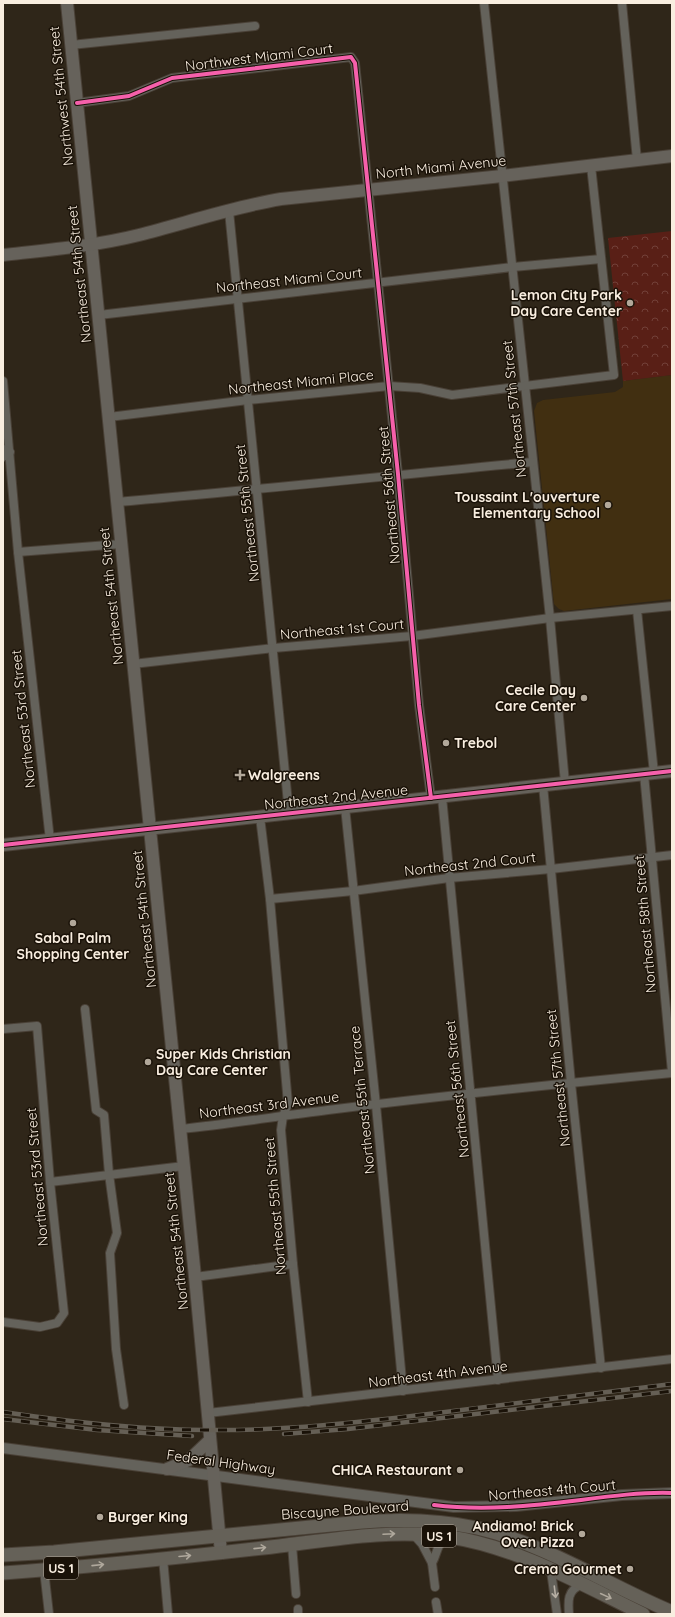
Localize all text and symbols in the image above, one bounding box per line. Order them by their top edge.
street label: Northwest 54th Street [45,25,77,167]
street label: Northwest Miami Court [184,39,334,75]
street label: North Miami Avenue [375,151,507,183]
street label: Northeast 54th Street [63,204,95,344]
street label: Northeast Miami Court [215,263,363,297]
place label: Lemon City Park Day Care Center [510,286,622,320]
marker: Lemon City Park Day Care Center [625,298,635,308]
street label: Northeast 57th Street [498,339,530,479]
street label: Northeast Miami Place [227,365,375,399]
street label: Northeast 56th Street [374,425,404,565]
street label: Northeast 55th Street [231,443,263,583]
place label: Toussaint L'ouverture Elementary School [454,488,600,522]
marker: Toussaint L'ouverture Elementary School [603,500,613,510]
street label: Northeast 54th Street [95,526,127,666]
street label: Northeast 1st Court [279,615,405,643]
street label: Northeast 53rd Street [7,649,39,789]
place label: Cecile Day Care Center [495,681,576,715]
marker: Cecile Day Care Center [579,693,589,703]
place label: Trebol [454,734,497,752]
marker: Trebol [441,738,451,748]
place label: Walgreens [248,766,320,784]
marker: Walgreens [235,770,245,780]
street label: Northeast 2nd Avenue [263,780,409,813]
street label: Northeast 2nd Court [403,848,537,880]
street label: Northeast 54th Street [128,849,160,989]
street label: Northeast 58th Street [630,854,660,994]
marker: Sabal Palm Shopping Center [68,918,78,928]
place label: Sabal Palm Shopping Center [17,929,129,963]
street label: Northeast 57th Street [542,1008,574,1148]
street label: Northeast 56th Street [441,1019,473,1159]
street label: Northeast 55th Terrace [345,1025,379,1175]
place label: Super Kids Christian Day Care Center [156,1045,291,1079]
marker: Super Kids Christian Day Care Center [143,1057,153,1067]
street label: Northeast 3rd Avenue [198,1087,340,1123]
street label: Northeast 53rd Street [22,1107,52,1247]
street label: Northeast 55th Street [260,1136,290,1276]
street label: Northeast 54th Street [160,1171,192,1311]
street label: Northeast 4th Avenue [367,1357,509,1391]
street label: Federal Highway [165,1445,277,1479]
place label: CHICA Restaurant [332,1461,452,1479]
marker: CHICA Restaurant [455,1465,465,1475]
street label: Northeast 4th Court [487,1475,617,1505]
street label: Biscayne Boulevard [280,1497,410,1523]
place label: Burger King [108,1508,188,1526]
marker: Burger King [95,1512,105,1522]
place label: Andiamo! Brick Oven Pizza [473,1517,574,1551]
road number: US 1 [422,1525,456,1547]
marker: Andiamo! Brick Oven Pizza [577,1529,587,1539]
one-way arrow [382,1530,395,1538]
one-way arrow [253,1545,266,1552]
one-way arrow [178,1553,191,1560]
road number: US 1 [44,1557,78,1579]
place label: Crema Gourmet [514,1560,622,1578]
one-way arrow [91,1561,104,1568]
marker: Crema Gourmet [625,1564,635,1574]
one-way arrow [551,1585,559,1598]
one-way arrow [599,1593,611,1600]

